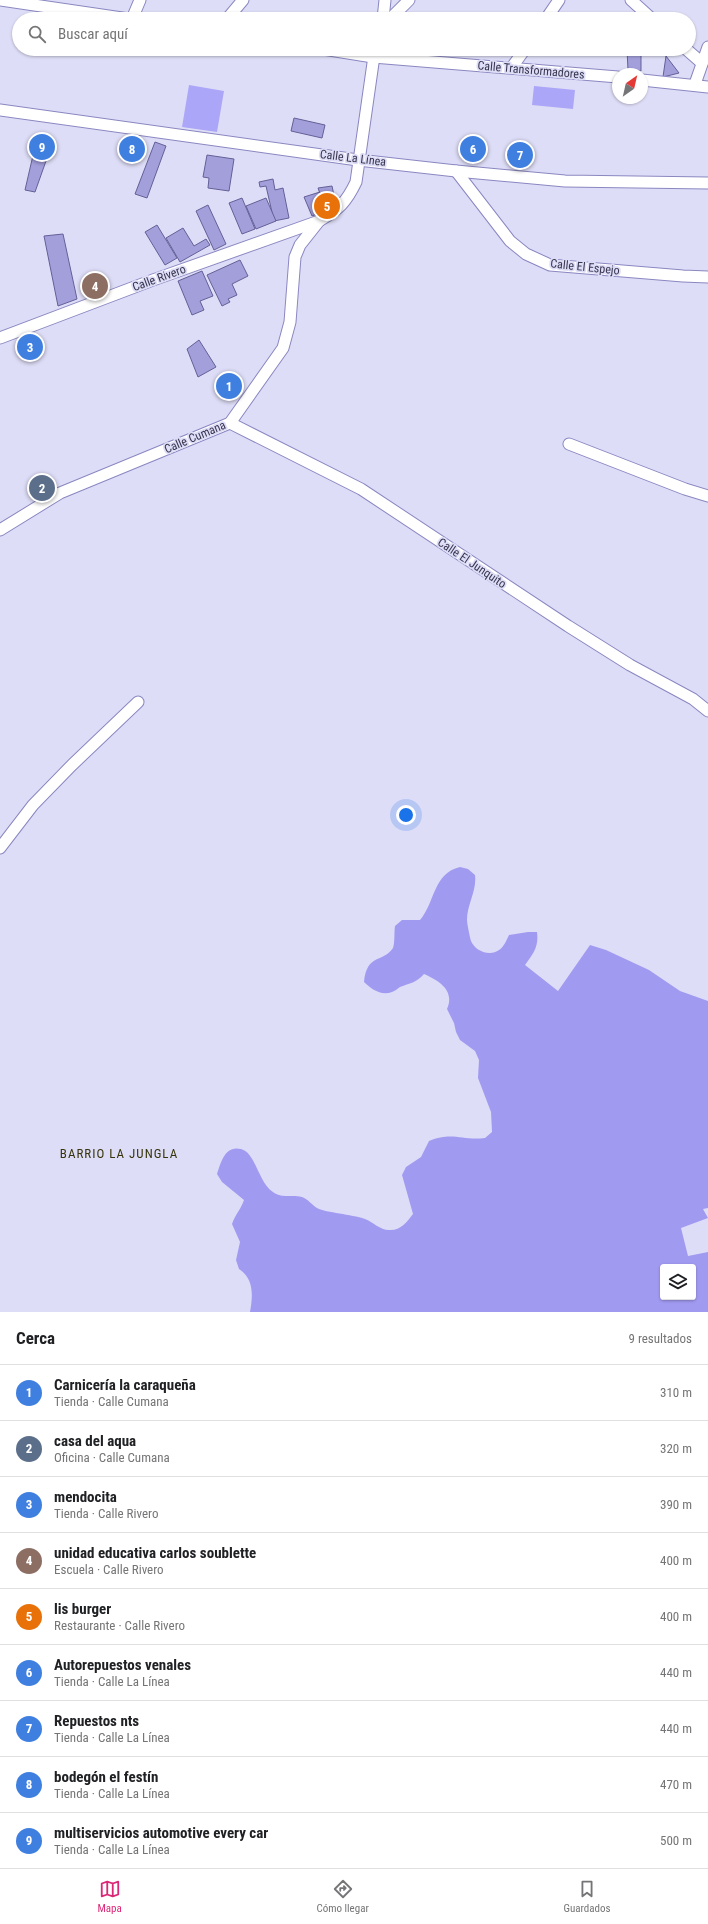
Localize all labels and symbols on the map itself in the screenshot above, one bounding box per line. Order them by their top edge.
street label: Calle Transformadores [477,58,585,82]
north arrow [612,68,648,104]
pin: 9 [29,132,55,162]
pin: 8 [119,134,145,164]
pin: 6 [460,134,486,164]
pin: 7 [507,140,533,170]
street label: Calle La Línea [319,147,387,169]
pin: 5 [314,191,340,221]
street label: Calle El Espejo [550,256,620,278]
street label: Calle Rivero [130,262,188,294]
pin: 4 [82,271,108,301]
pin: 3 [17,332,43,362]
pin: 1 [216,371,242,401]
street label: Calle Cumana [162,418,228,456]
pin: 2 [29,473,55,503]
street label: Calle El Junquito [435,535,509,591]
your location [396,805,416,825]
district label: BARRIO LA JUNGLA [60,1146,178,1161]

